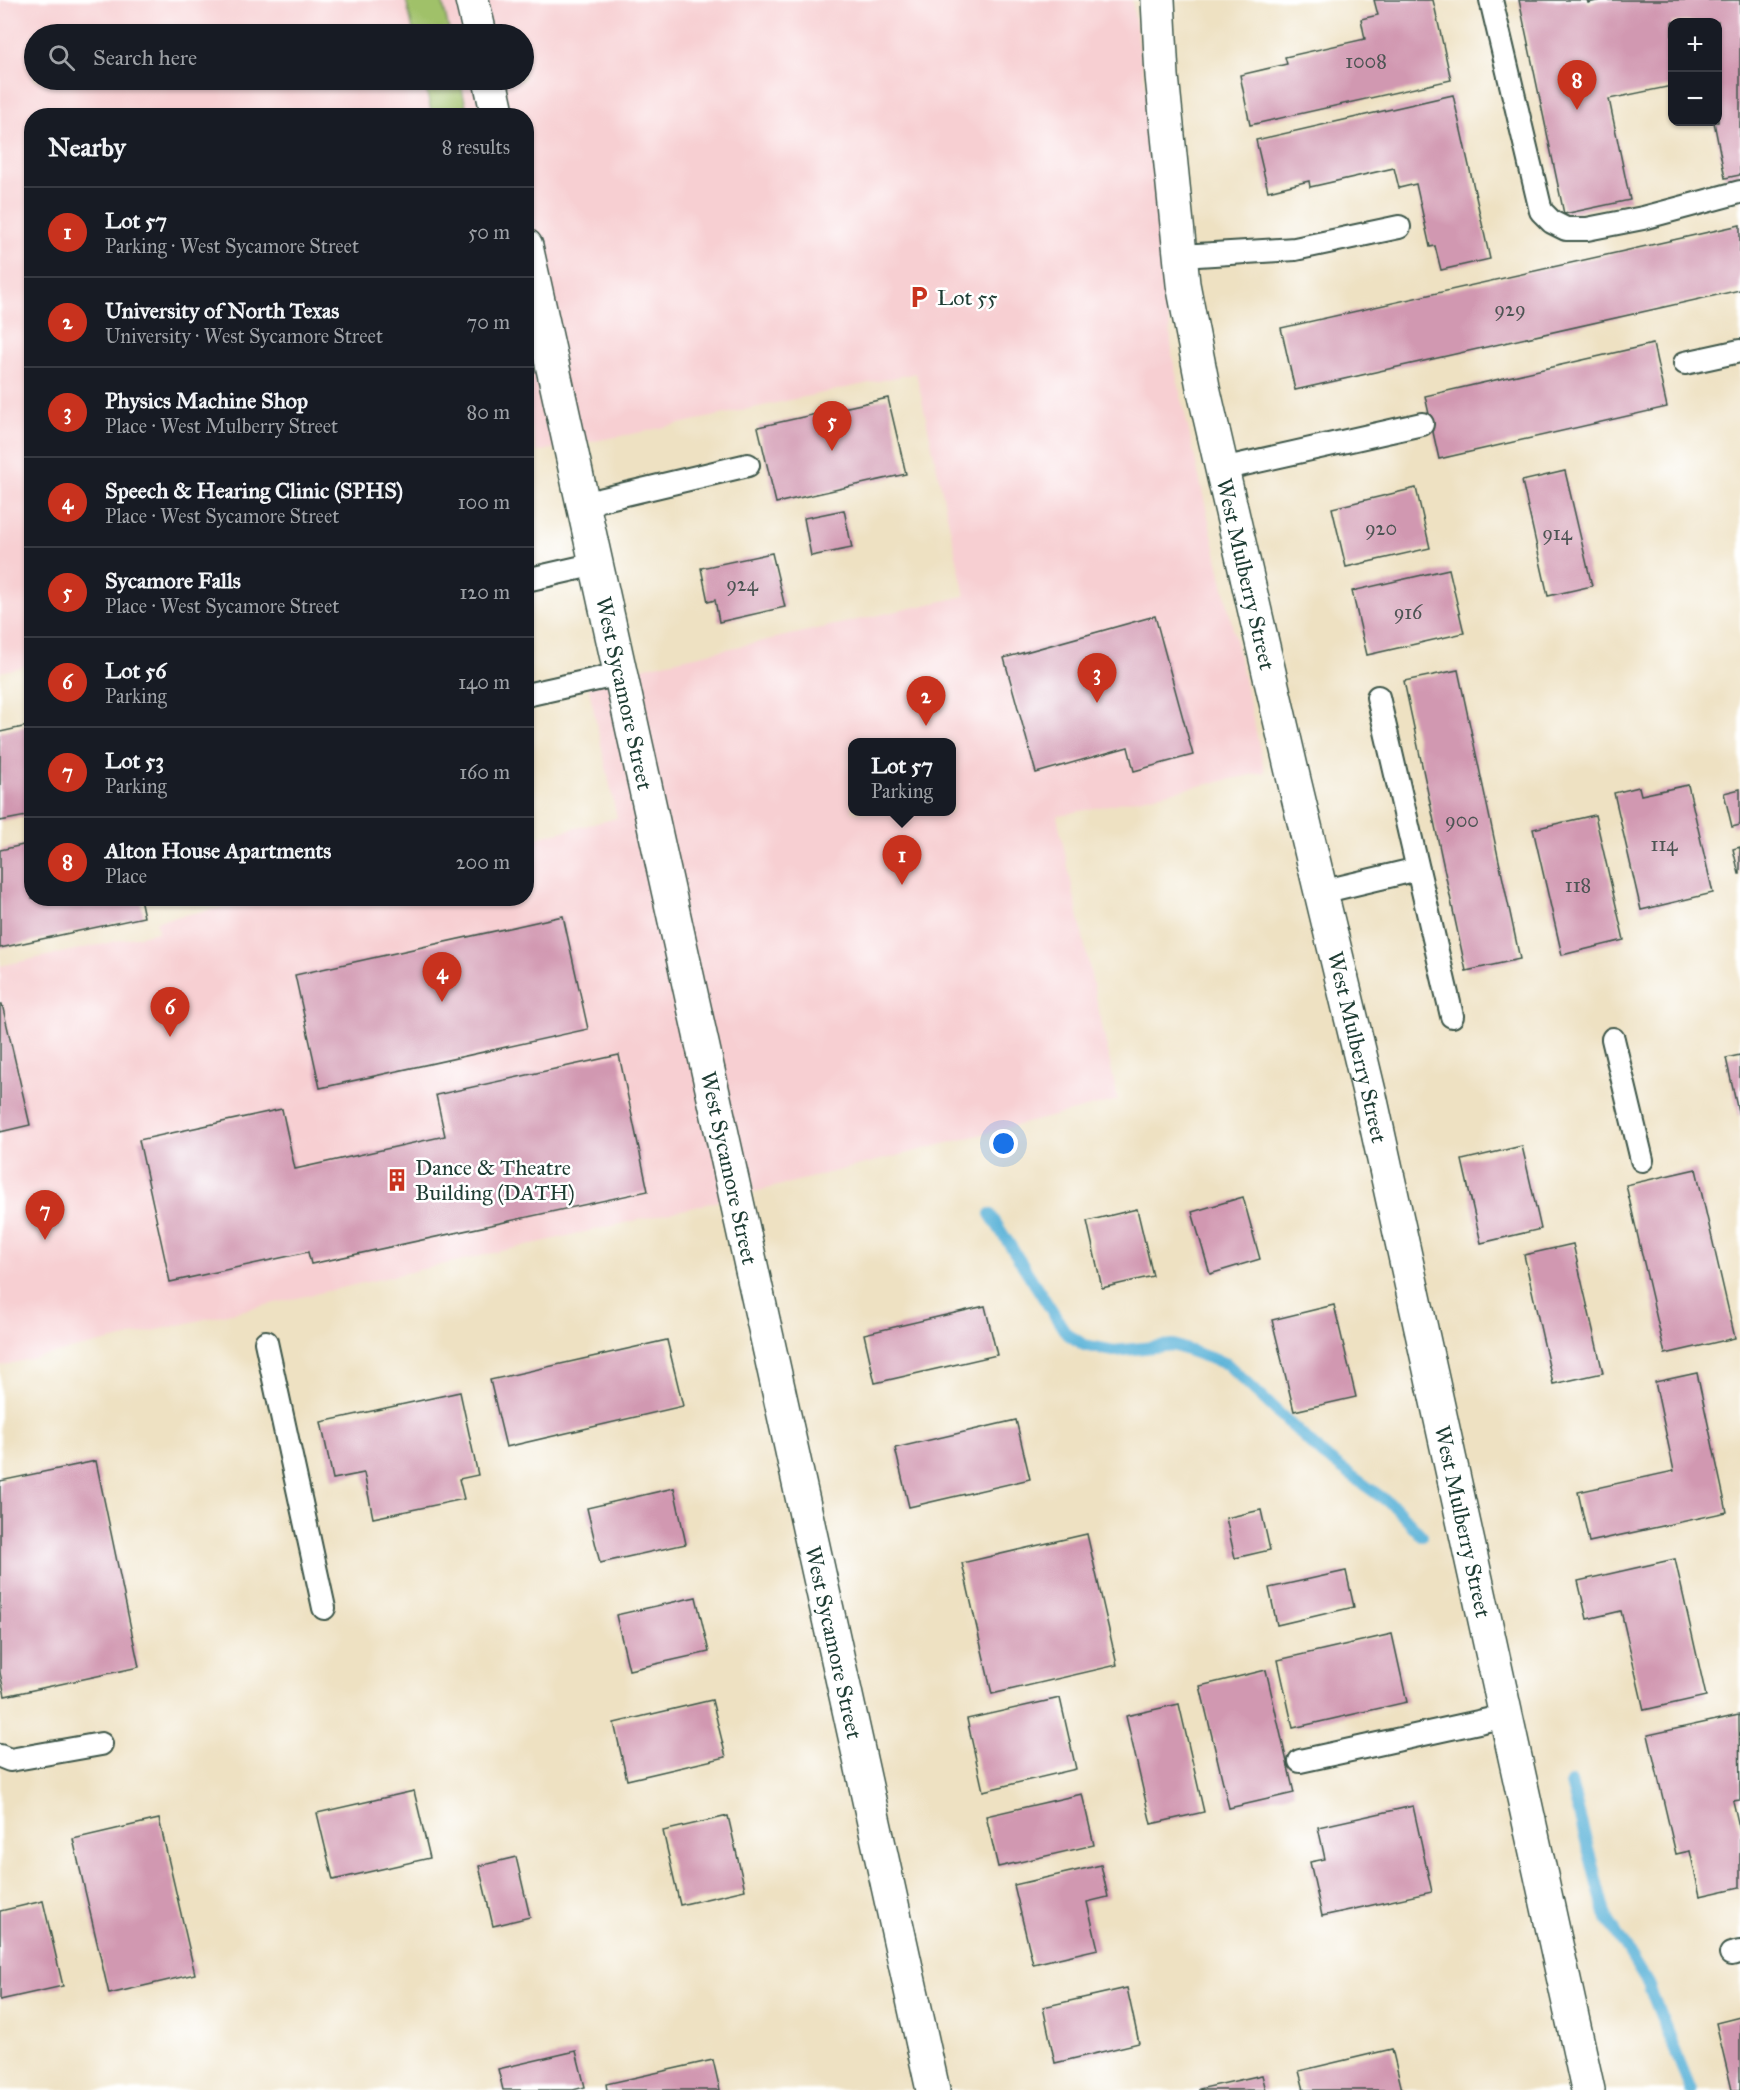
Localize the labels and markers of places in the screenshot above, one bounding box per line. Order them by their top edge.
pin: 8 [1558,60,1596,110]
parking icon: Lot 55 [906,284,932,310]
place label: Lot 55 [937,284,998,311]
pin: 5 [812,402,852,451]
pin: 3 [1078,654,1116,703]
pin: 2 [906,676,946,726]
pin: 1 [882,836,922,885]
pin: 4 [422,952,462,1002]
pin: 6 [150,988,190,1037]
place label: Dance & Theatre Building (DATH) [415,1154,575,1206]
building icon: Dance & Theatre Building (DATH) [384,1167,410,1193]
pin: 7 [26,1190,64,1240]

